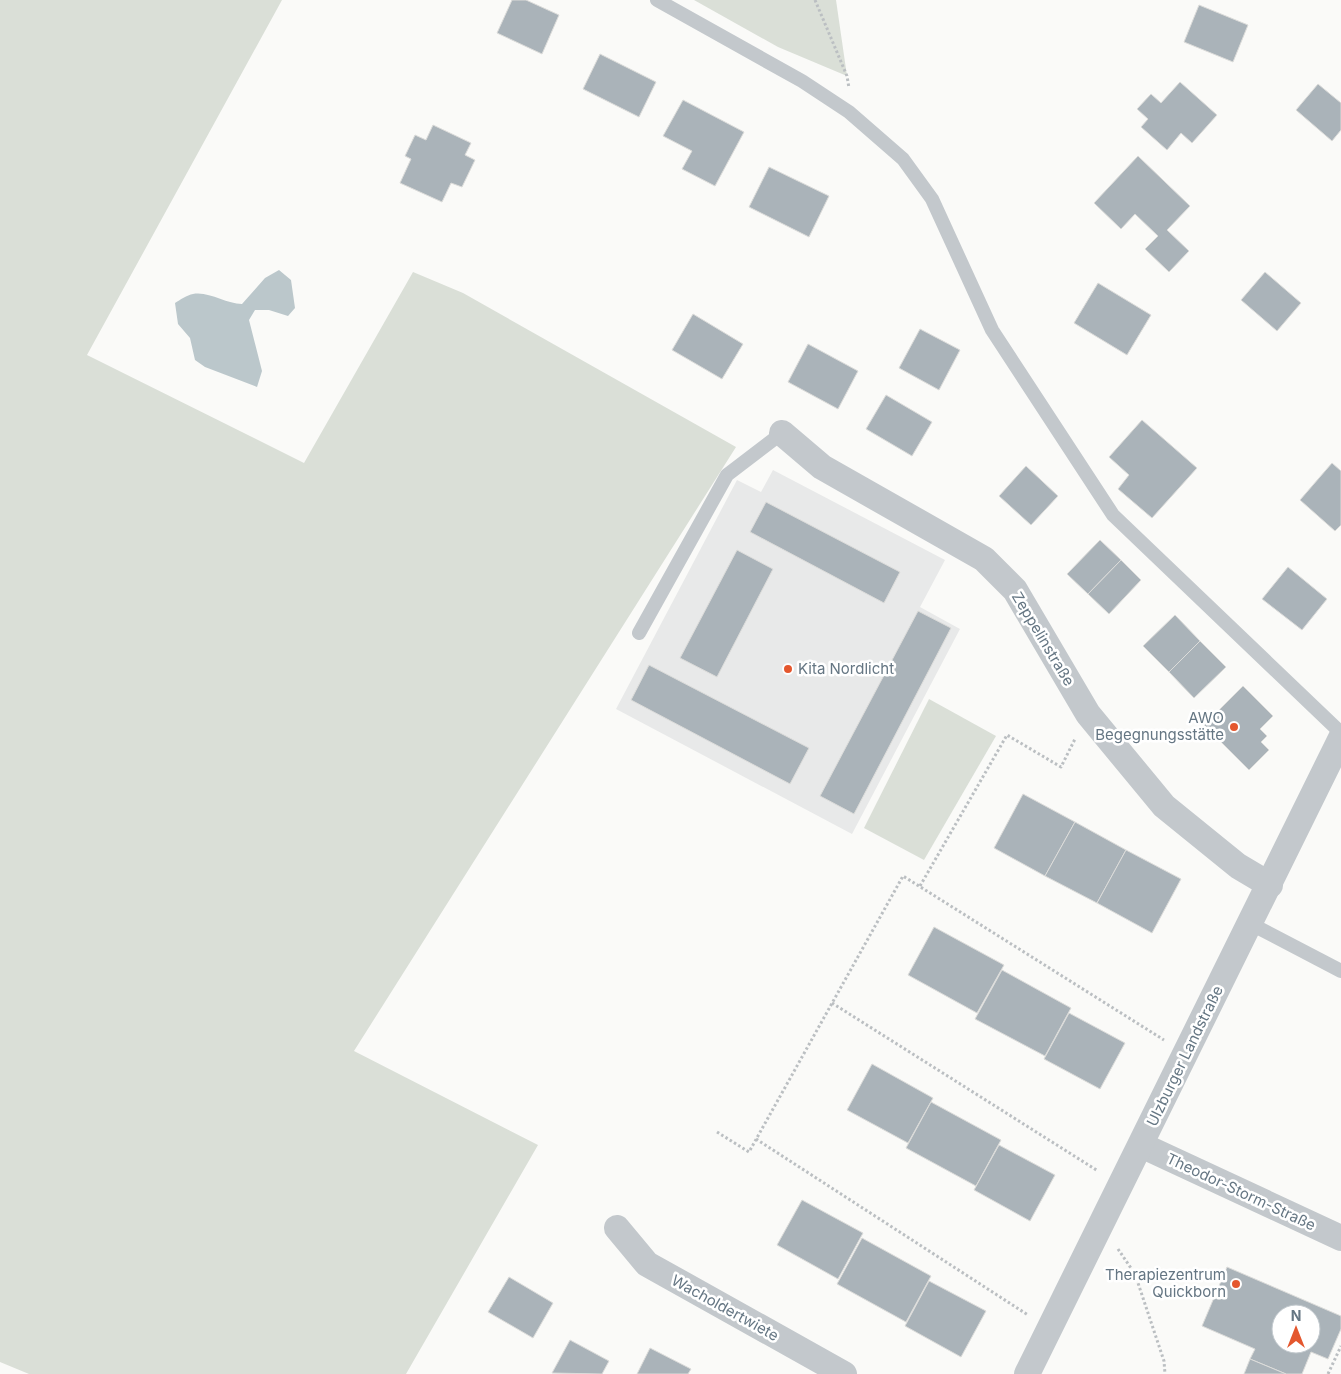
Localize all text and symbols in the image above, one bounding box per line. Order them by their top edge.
street label: Zeppelinstraße [1008,588,1079,689]
place label: Kita Nordlicht [798,659,894,678]
marker: Kita Nordlicht [782,663,794,675]
place label: AWO Begegnungsstätte [1095,708,1224,744]
marker: AWO Begegnungsstätte [1228,721,1240,733]
street label: Ulzburger Landstraße [1142,982,1227,1129]
street label: Theodor-Storm-Straße [1164,1149,1319,1234]
place label: Therapiezentrum Quickborn [1105,1265,1226,1301]
street label: Wacholdertwiete [668,1270,782,1345]
marker: Therapiezentrum Quickborn [1230,1278,1242,1290]
north arrow [1271,1304,1321,1354]
text: N [1291,1307,1301,1324]

